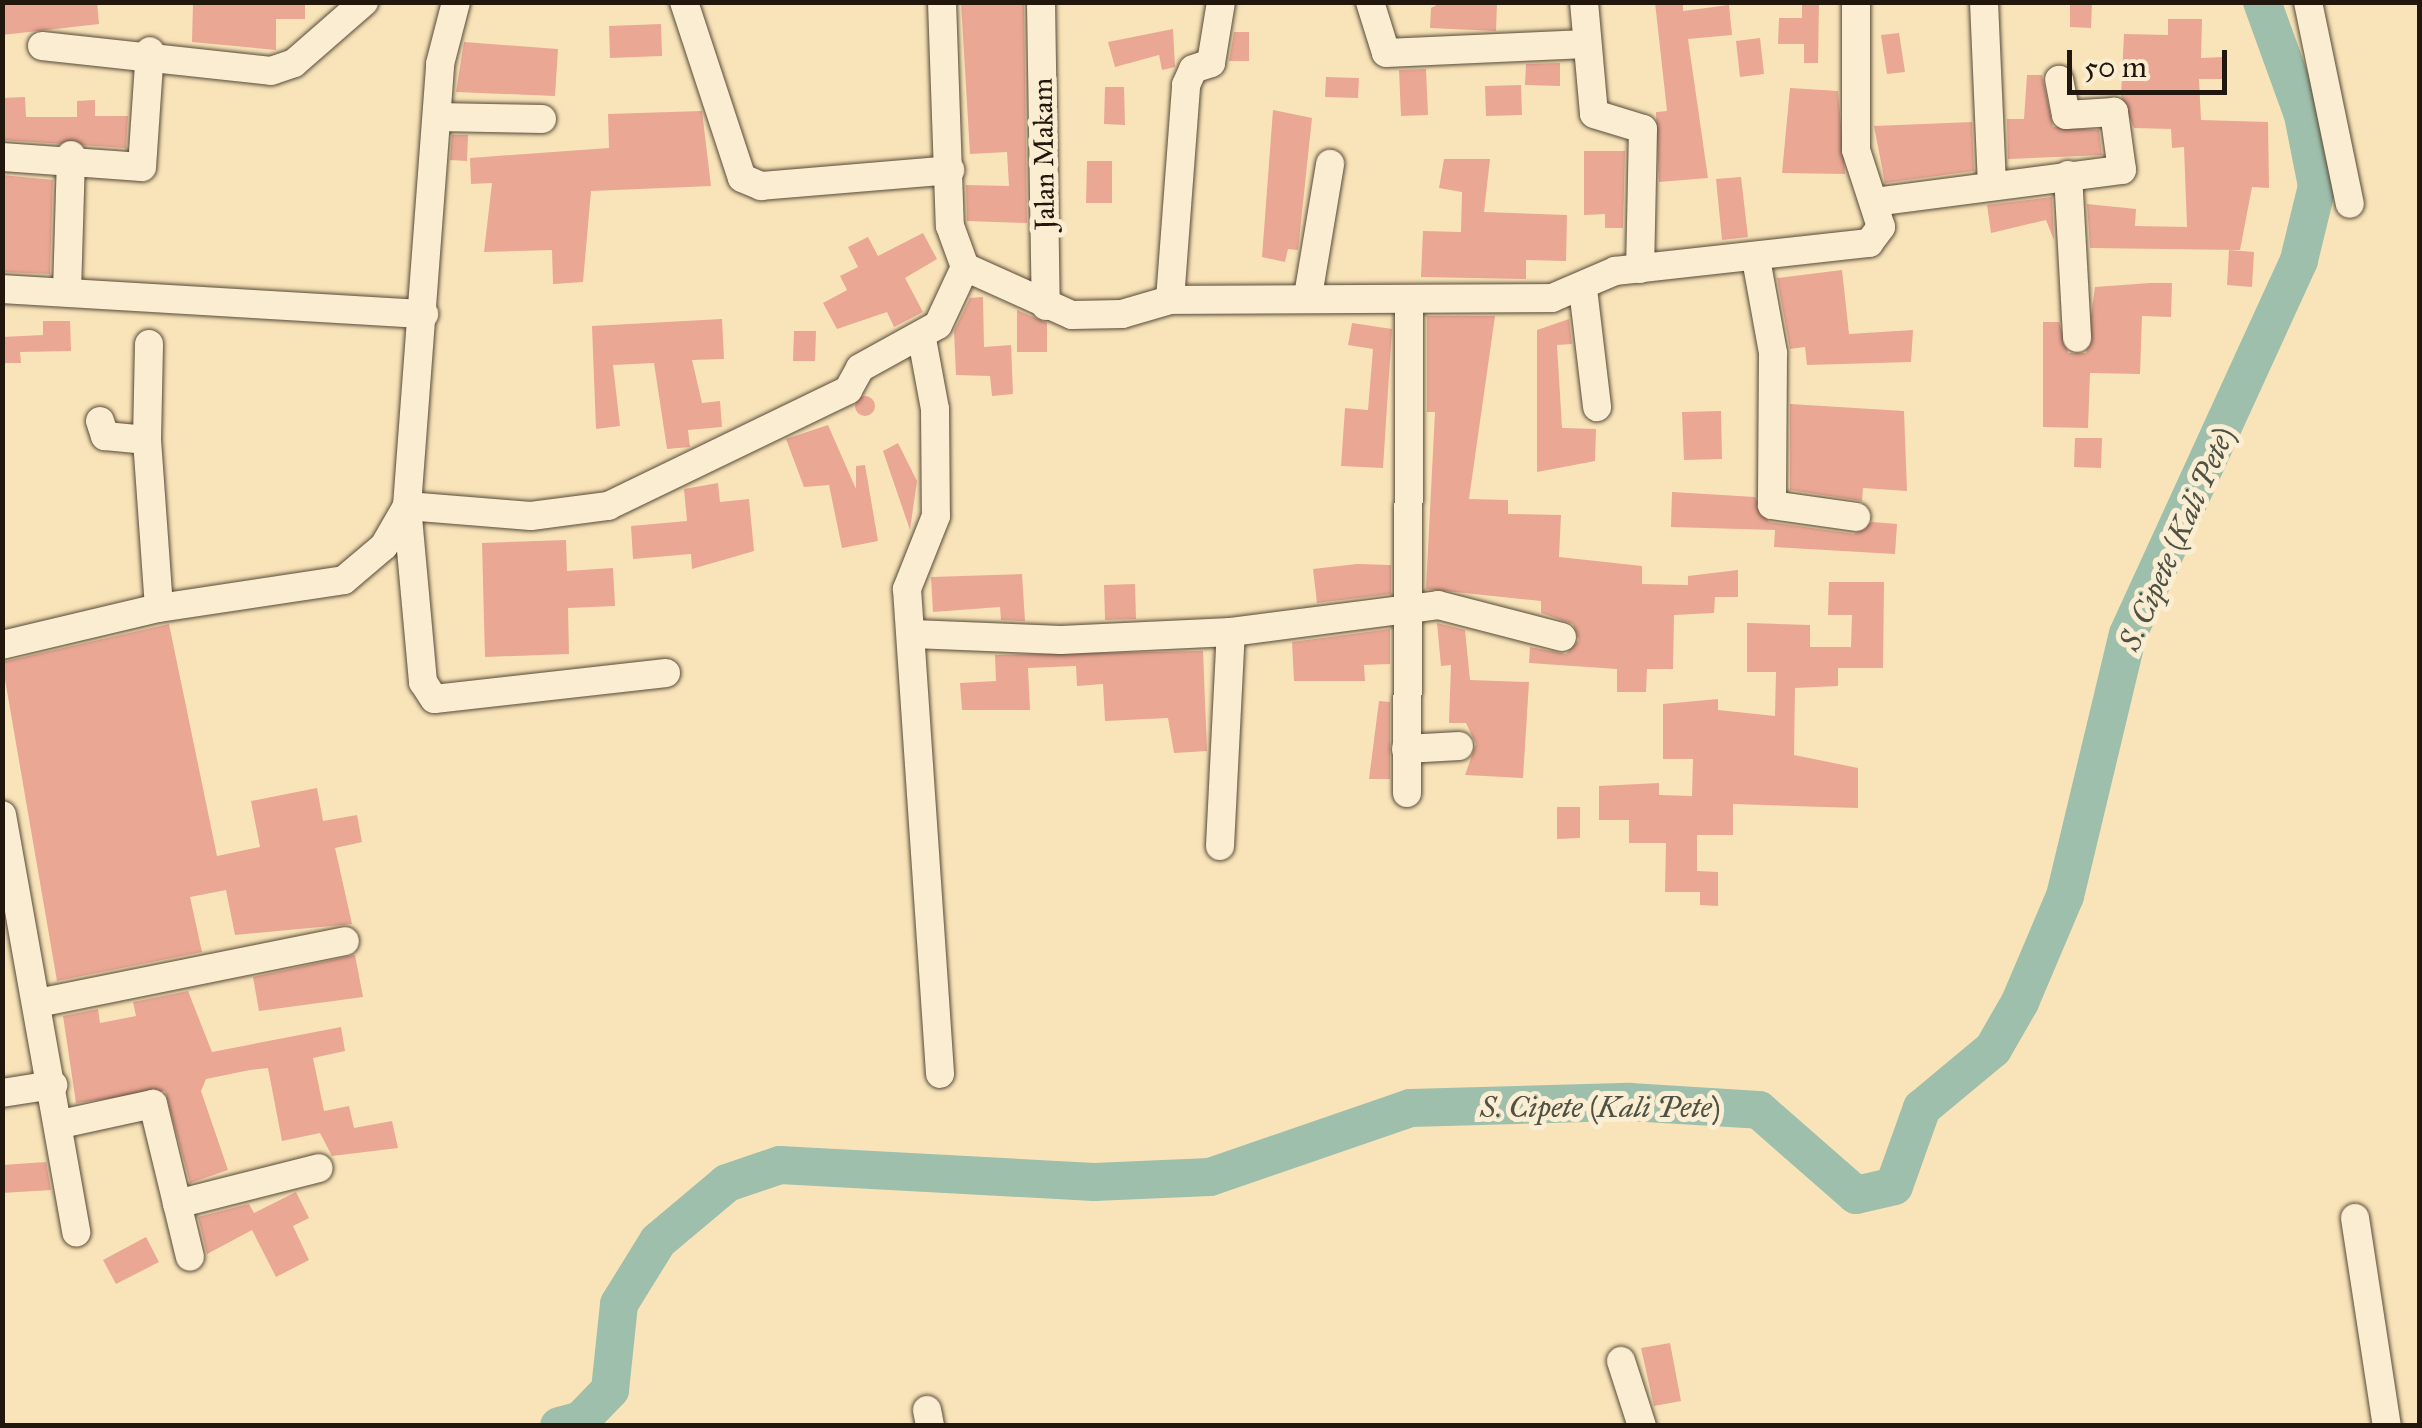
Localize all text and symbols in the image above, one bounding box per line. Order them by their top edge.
scale bar [2072,30,2232,92]
text: 50 m [2084,49,2147,85]
street label: Jalan Makam [1026,78,1062,230]
water label: S. Cipete (Kali Pete) [2112,422,2242,656]
water label: S. Cipete (Kali Pete) [1480,1089,1720,1125]

